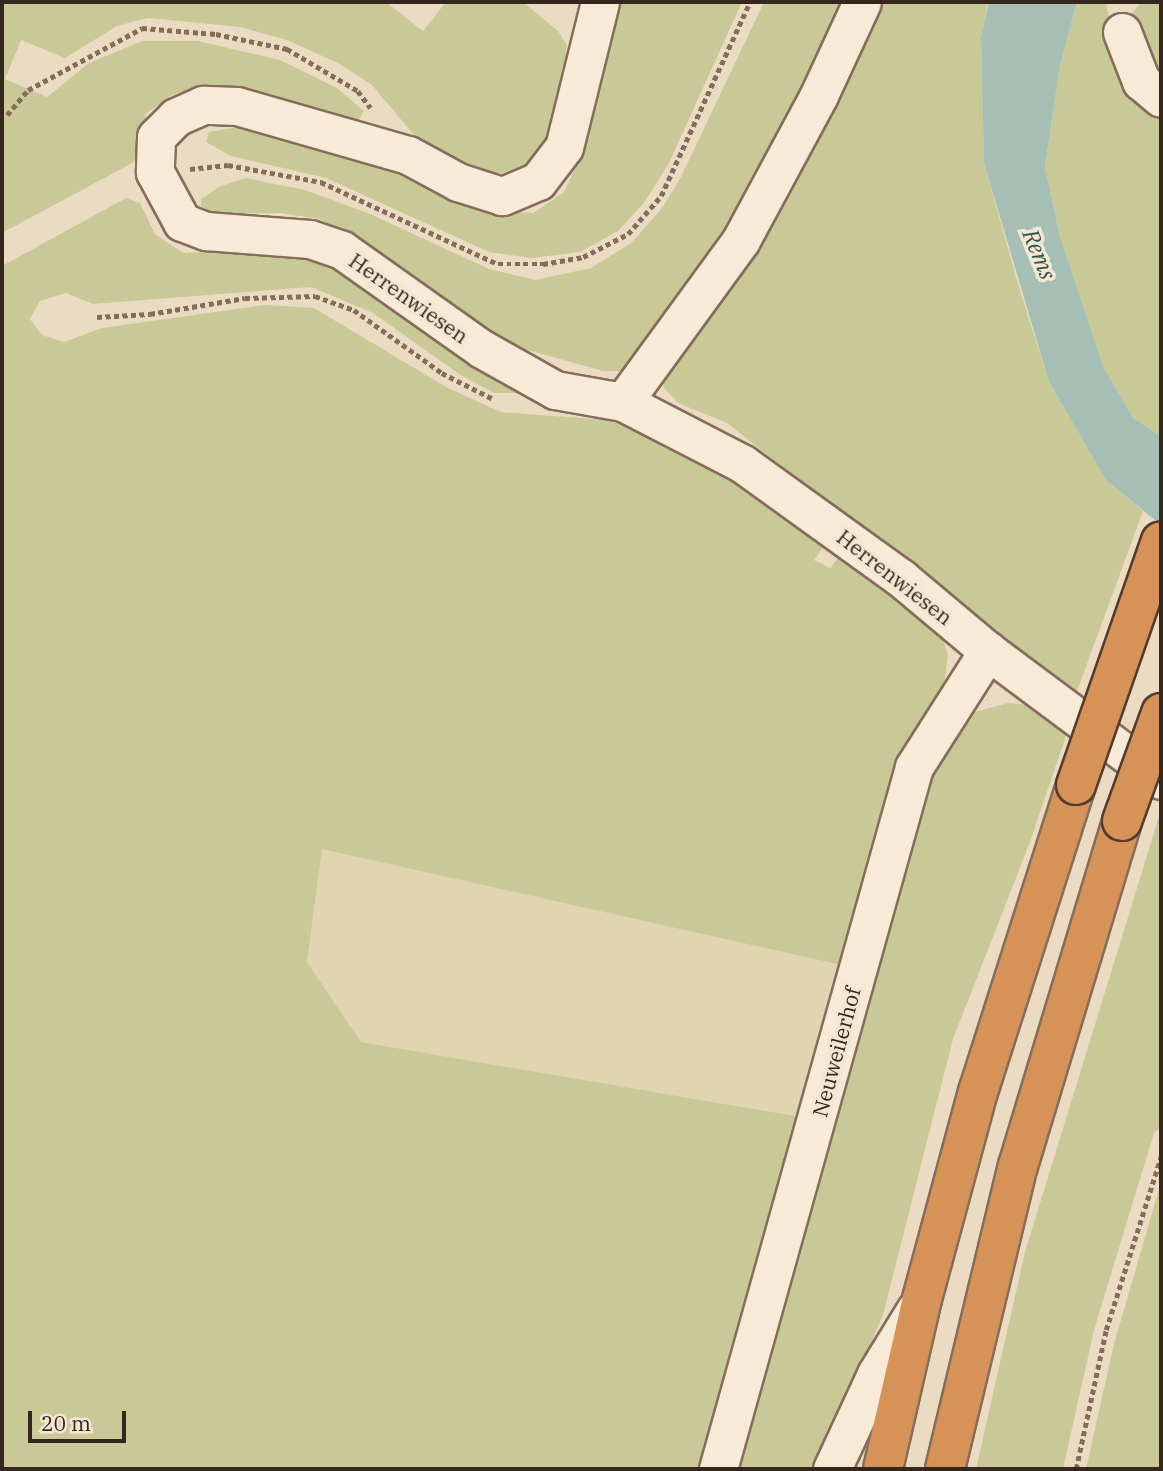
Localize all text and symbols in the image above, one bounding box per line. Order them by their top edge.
water label: Rems [1017,225,1063,283]
street label: Herrenwiesen [344,248,474,348]
street label: Herrenwiesen [832,524,958,630]
street label: Neuweilerhof [807,984,865,1120]
scale bar [32,1398,130,1442]
text: 20 m [41,1409,91,1437]

